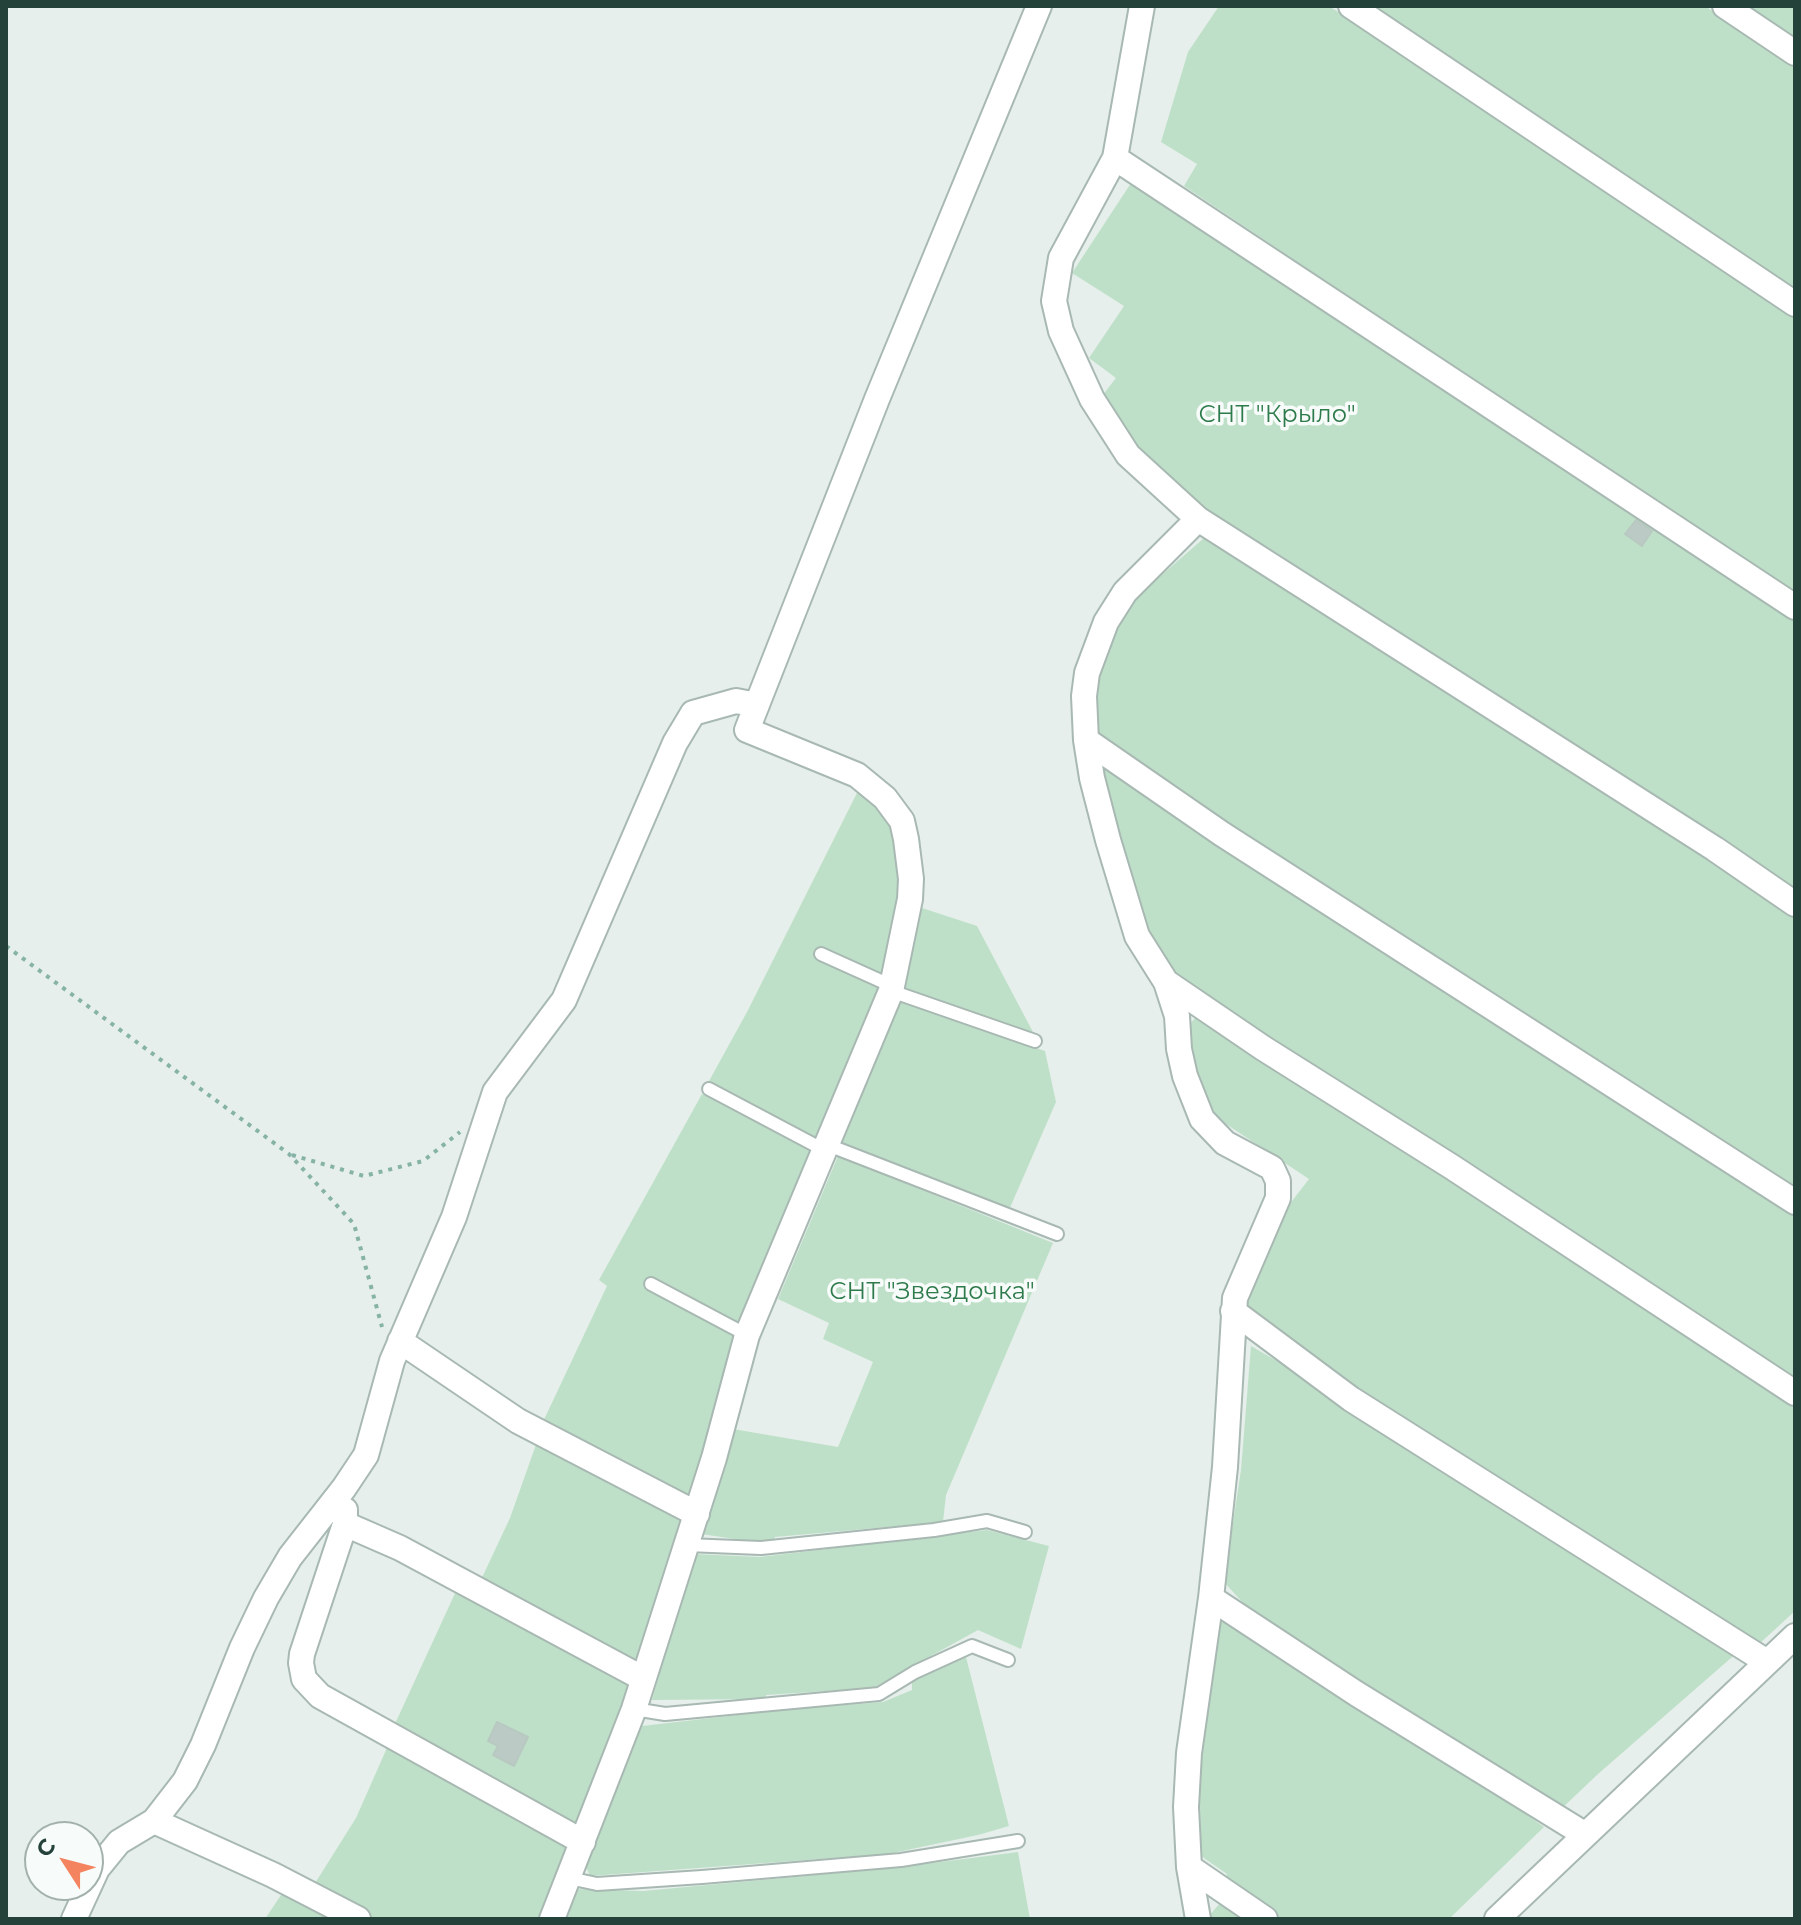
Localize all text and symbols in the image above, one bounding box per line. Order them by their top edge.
park label: СНТ "Крыло" [1198,401,1356,429]
park label: СНТ "Звездочка" [829,1278,1035,1306]
north arrow [24,1821,104,1901]
text: С [30,1833,61,1862]

